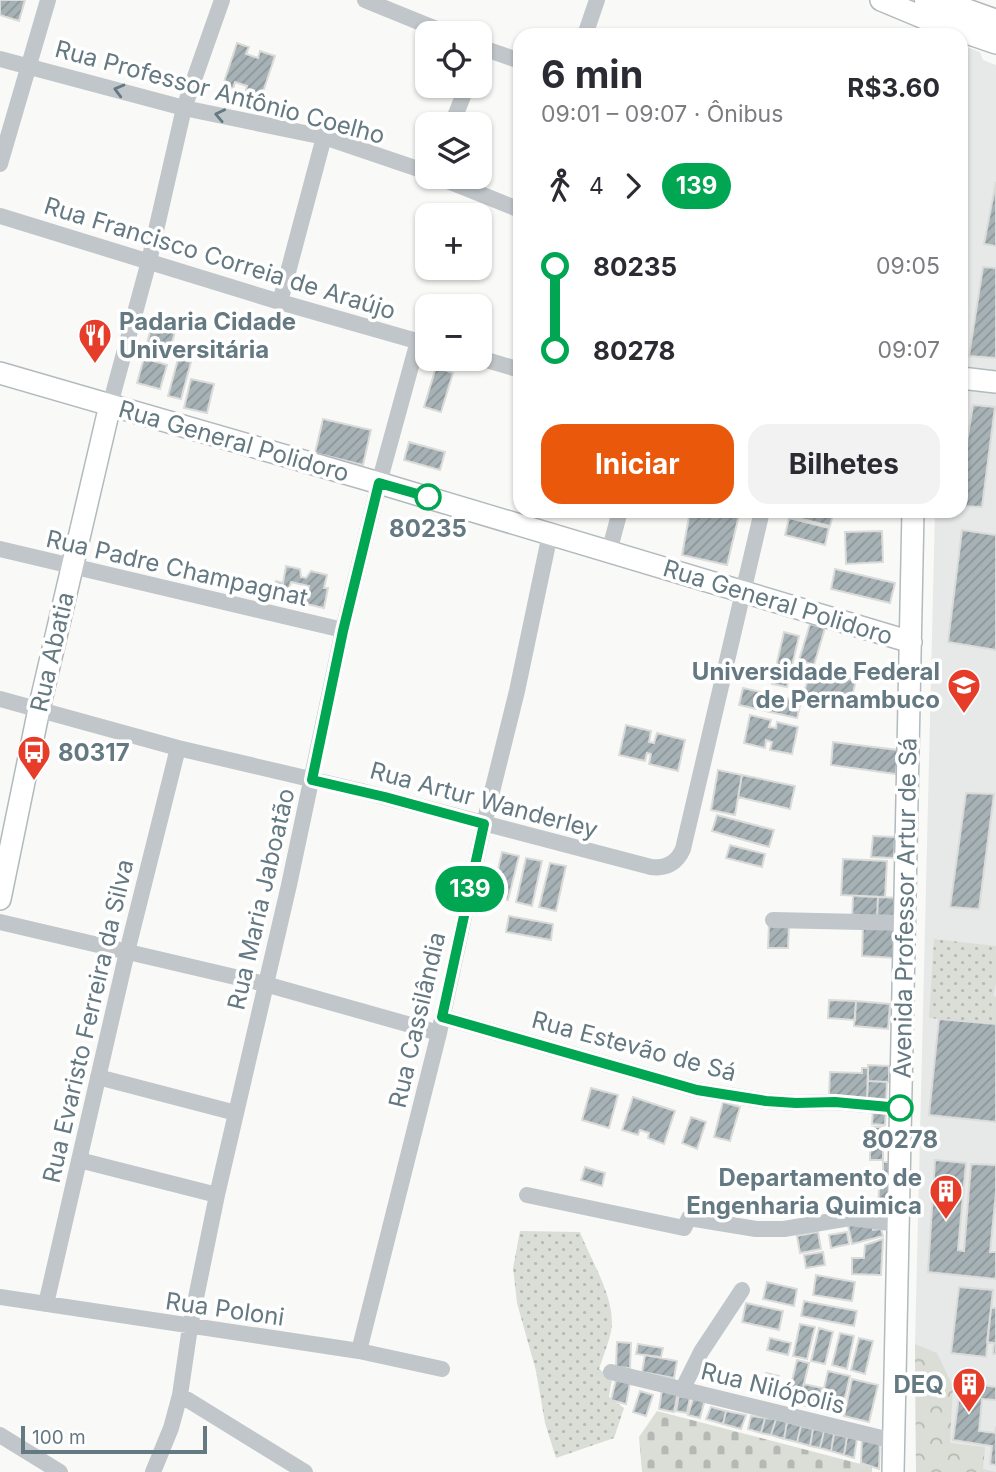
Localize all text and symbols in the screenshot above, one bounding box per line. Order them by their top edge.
map controls [415,21,492,371]
button: locate [415,21,492,98]
street label: Rua Professor Antônio Coelho [52,34,388,150]
text: 6 min [541,51,643,97]
text: R$3.60 [847,72,940,103]
one-way arrow [113,83,125,98]
text: 09:01 – 09:07 · Ônibus [541,100,783,128]
one-way arrow [214,109,226,124]
button: layers [415,112,492,189]
icon: walk [541,167,579,205]
icon: forward [614,167,652,205]
text: 139 [676,171,717,200]
text: 4 [589,172,604,200]
street label: Rua Francisco Correia de Araújo [41,191,399,325]
button: + [415,203,492,280]
text: 80235 [593,251,677,282]
text: 09:05 [876,252,940,280]
button: − [415,294,492,371]
place label: Padaria Cidade Universitária [119,307,296,364]
restaurant icon: Padaria Cidade Universitária [76,316,114,365]
text: 80278 [593,335,676,366]
text: 09:07 [878,336,940,364]
street label: Rua General Polidoro [115,394,353,488]
button: Iniciar [541,424,734,504]
button: Bilhetes [748,424,940,504]
marker: 80235 [415,484,441,510]
place label: 80235 [389,514,467,543]
street label: Rua Padre Champagnat [43,524,311,612]
street label: Rua General Polidoro [660,553,896,651]
street label: Rua Abatia [24,589,80,715]
place label: Universidade Federal de Pernambuco [692,657,940,714]
school or university icon: Universidade Federal de Pernambuco [945,666,983,715]
bus stop icon: 80317 [15,733,53,782]
street label: Avenida Professor Artur de Sá [888,737,922,1079]
place label: 80317 [58,738,130,767]
street label: Rua Artur Wanderley [367,756,601,844]
street label: Rua Maria Jaboatão [221,785,301,1013]
street label: Rua Evaristo Ferreira da Silva [37,856,139,1186]
line badge: 139 [430,866,510,912]
text: 139 [449,874,491,903]
street label: Rua Cassilândia [383,929,451,1111]
street label: Rua Estevão de Sá [529,1005,739,1087]
marker: 80278 [887,1095,913,1121]
place label: 80278 [862,1125,938,1154]
place label: Departamento de Engenharia Quimica [686,1163,922,1220]
building icon: Departamento de Engenharia Quimica [927,1172,965,1221]
street label: Rua Poloni [164,1286,286,1332]
street label: Rua Nilópolis [698,1356,848,1420]
building icon: DEQ [950,1365,988,1414]
place label: DEQ [893,1370,944,1399]
scale bar [21,1423,206,1455]
text: 100 m [32,1426,86,1449]

